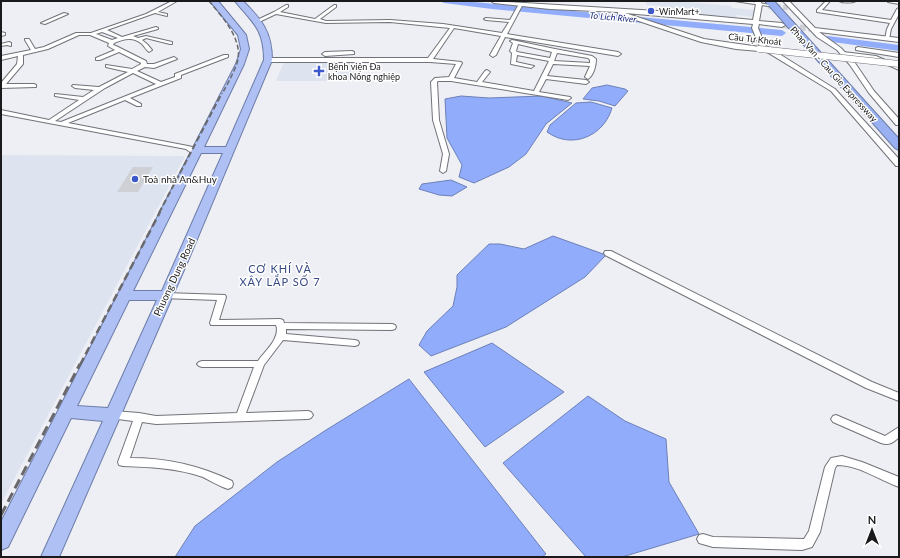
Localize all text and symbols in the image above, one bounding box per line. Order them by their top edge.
marker: WinMart+ [646,6,656,16]
place label: WinMart+ [659,6,700,17]
water label: To Lich River [589,9,638,25]
street label: Phap Van - Cau Gie Expressway [788,24,880,124]
street label: Cầu Tự Khoát [728,31,783,47]
place label: Bệnh viện Đa khoa Nông nghiệp [328,61,400,82]
marker: Bệnh viện Đa khoa Nông nghiệp [313,65,325,77]
place label: Toà nhà An&Huy [143,173,218,185]
marker: Toà nhà An&Huy [130,174,140,184]
street label: Phuong Dung Road [151,236,197,318]
district label: CƠ KHÍ VÀ XÂY LẮP SỐ 7 [239,262,321,288]
north arrow [852,510,892,550]
text: N [868,513,876,526]

